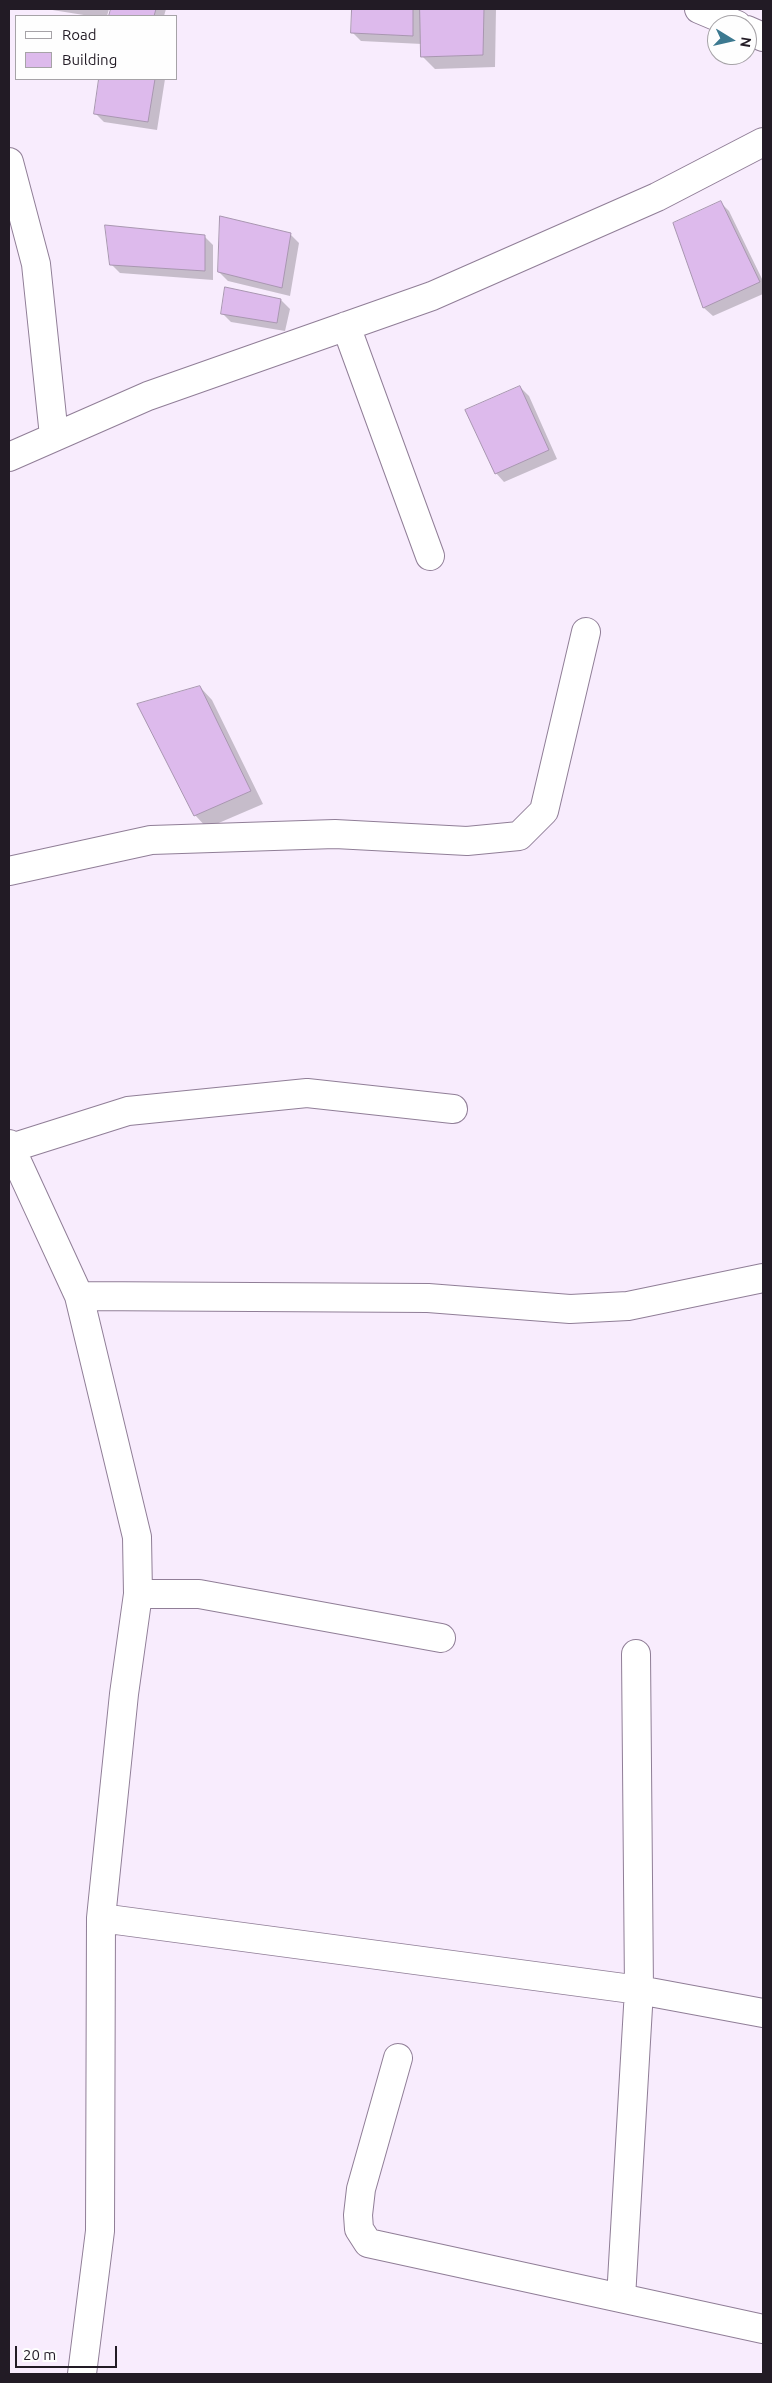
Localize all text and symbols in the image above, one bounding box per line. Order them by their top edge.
legend [15,15,178,80]
north arrow [707,15,757,65]
text: Road [62,26,97,43]
text: N [737,36,755,49]
text: Building [62,51,117,68]
scale bar [18,2336,120,2368]
text: 20 m [23,2346,56,2363]

